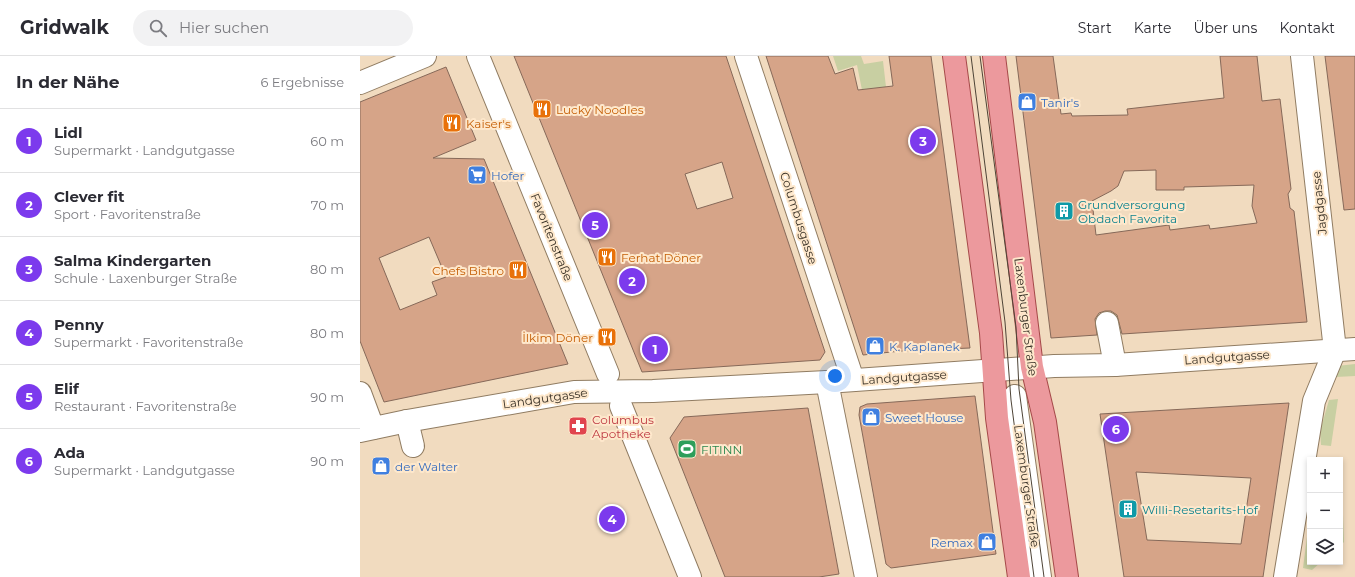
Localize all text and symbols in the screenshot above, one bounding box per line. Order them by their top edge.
search box [133,10,413,46]
text: Gridwalk [20,16,109,39]
icon: search [147,17,169,39]
text: Hier suchen [179,18,269,37]
text: Start [1078,19,1112,37]
text: Karte [1134,19,1171,37]
text: Über uns [1193,19,1257,37]
text: Kontakt [1279,19,1335,37]
text: In der Nähe [16,72,120,92]
text: 6 Ergebnisse [261,74,344,90]
shop icon: Tanir's [1016,91,1038,113]
place label: Tanir's [1041,95,1079,110]
restaurant icon: Lucky Noodles [531,98,553,120]
place label: Lucky Noodles [556,102,644,117]
restaurant icon: Kaiser's [441,112,463,134]
place label: Kaiser's [466,116,511,131]
text: Lidl [54,123,82,142]
pin: 3 [910,126,936,156]
text: 1 [26,133,32,149]
text: 60 m [310,133,344,149]
text: Supermarkt · Landgutgasse [54,142,235,158]
supermarket icon: Hofer [466,164,488,186]
place label: Hofer [491,168,524,183]
street label: Columbusgasse [777,170,821,266]
street label: Jagdgasse [1308,171,1330,236]
text: Clever fit [54,187,125,206]
street label: Favoritenstraße [528,191,576,283]
text: 2 [25,197,33,213]
text: 70 m [311,197,344,213]
place label: Grundversorgung Obdach Favorita [1078,197,1185,226]
building icon: Grundversorgung Obdach Favorita [1053,200,1075,222]
text: Sport · Favoritenstraße [54,206,201,222]
pin: 5 [582,210,608,240]
restaurant icon: Ferhat Döner [596,246,618,268]
place label: Ferhat Döner [621,250,701,265]
text: Salma Kindergarten [54,251,211,270]
street label: Laxenburger Straße [1011,257,1041,377]
restaurant icon: Chefs Bistro [507,259,529,281]
text: 3 [25,261,33,277]
text: 80 m [310,261,344,277]
place label: Chefs Bistro [432,263,504,278]
pin: 2 [619,266,645,296]
text: Schule · Laxenburger Straße [54,270,237,286]
text: Penny [54,315,104,334]
text: 4 [25,325,33,341]
text: 80 m [310,325,344,341]
restaurant icon: İlkim Döner [596,326,618,348]
place label: İlkim Döner [522,330,593,345]
text: Supermarkt · Favoritenstraße [54,334,243,350]
pin: 1 [642,334,668,364]
shop icon: K. Kaplanek [864,335,886,357]
place label: K. Kaplanek [889,339,960,354]
street label: Landgutgasse [1184,347,1270,367]
your location [825,366,845,386]
street label: Landgutgasse [861,367,947,387]
text: Elif [54,379,79,398]
street label: Landgutgasse [502,385,588,411]
text: 5 [25,389,33,405]
text: 90 m [310,389,344,405]
text: Restaurant · Favoritenstraße [54,398,237,414]
shop icon: Sweet House [860,406,882,428]
place label: Sweet House [885,410,964,425]
place label: Columbus Apotheke [592,412,654,441]
pin: 6 [1103,414,1129,444]
pharmacy icon: Columbus Apotheke [567,415,589,437]
street label: Laxemburger Straße [1011,424,1043,548]
sports icon: FITINN [676,438,698,460]
place label: FITINN [701,442,742,457]
text: Ada [54,443,85,462]
text: 6 [25,453,33,469]
text: 90 m [310,453,344,469]
shop icon: der Walter [370,455,392,477]
map controls [1307,457,1343,565]
button: + [1307,457,1343,493]
place label: der Walter [395,459,458,474]
text: Supermarkt · Landgutgasse [54,462,235,478]
button: − [1307,493,1343,529]
building icon: Willi-Resetarits-Hof [1117,498,1139,520]
place label: Willi-Resetarits-Hof [1142,502,1259,517]
pin: 4 [599,504,625,534]
button: layers [1307,529,1343,565]
shop icon: Remax [976,531,998,553]
place label: Remax [931,535,974,550]

